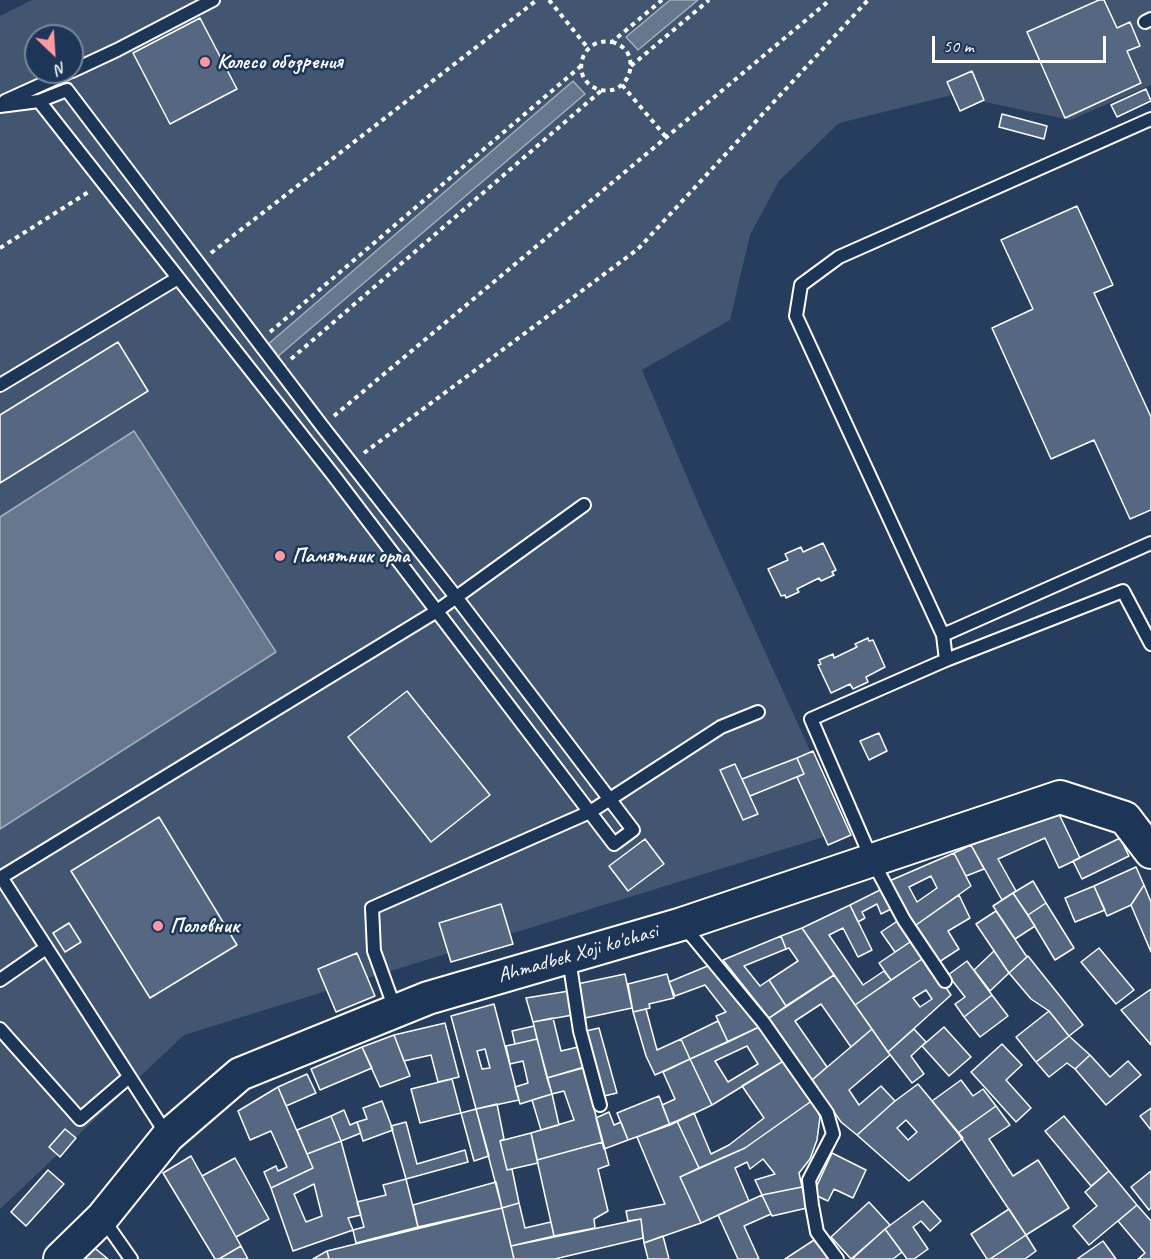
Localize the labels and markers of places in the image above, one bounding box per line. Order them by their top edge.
place label: Колесо обозрения [217,49,343,75]
marker: Колесо обозрения [198,55,212,69]
place label: Памятник орла [292,543,410,569]
marker: Памятник орла [273,549,287,563]
place label: Половник [170,913,239,939]
marker: Половник [151,919,165,933]

